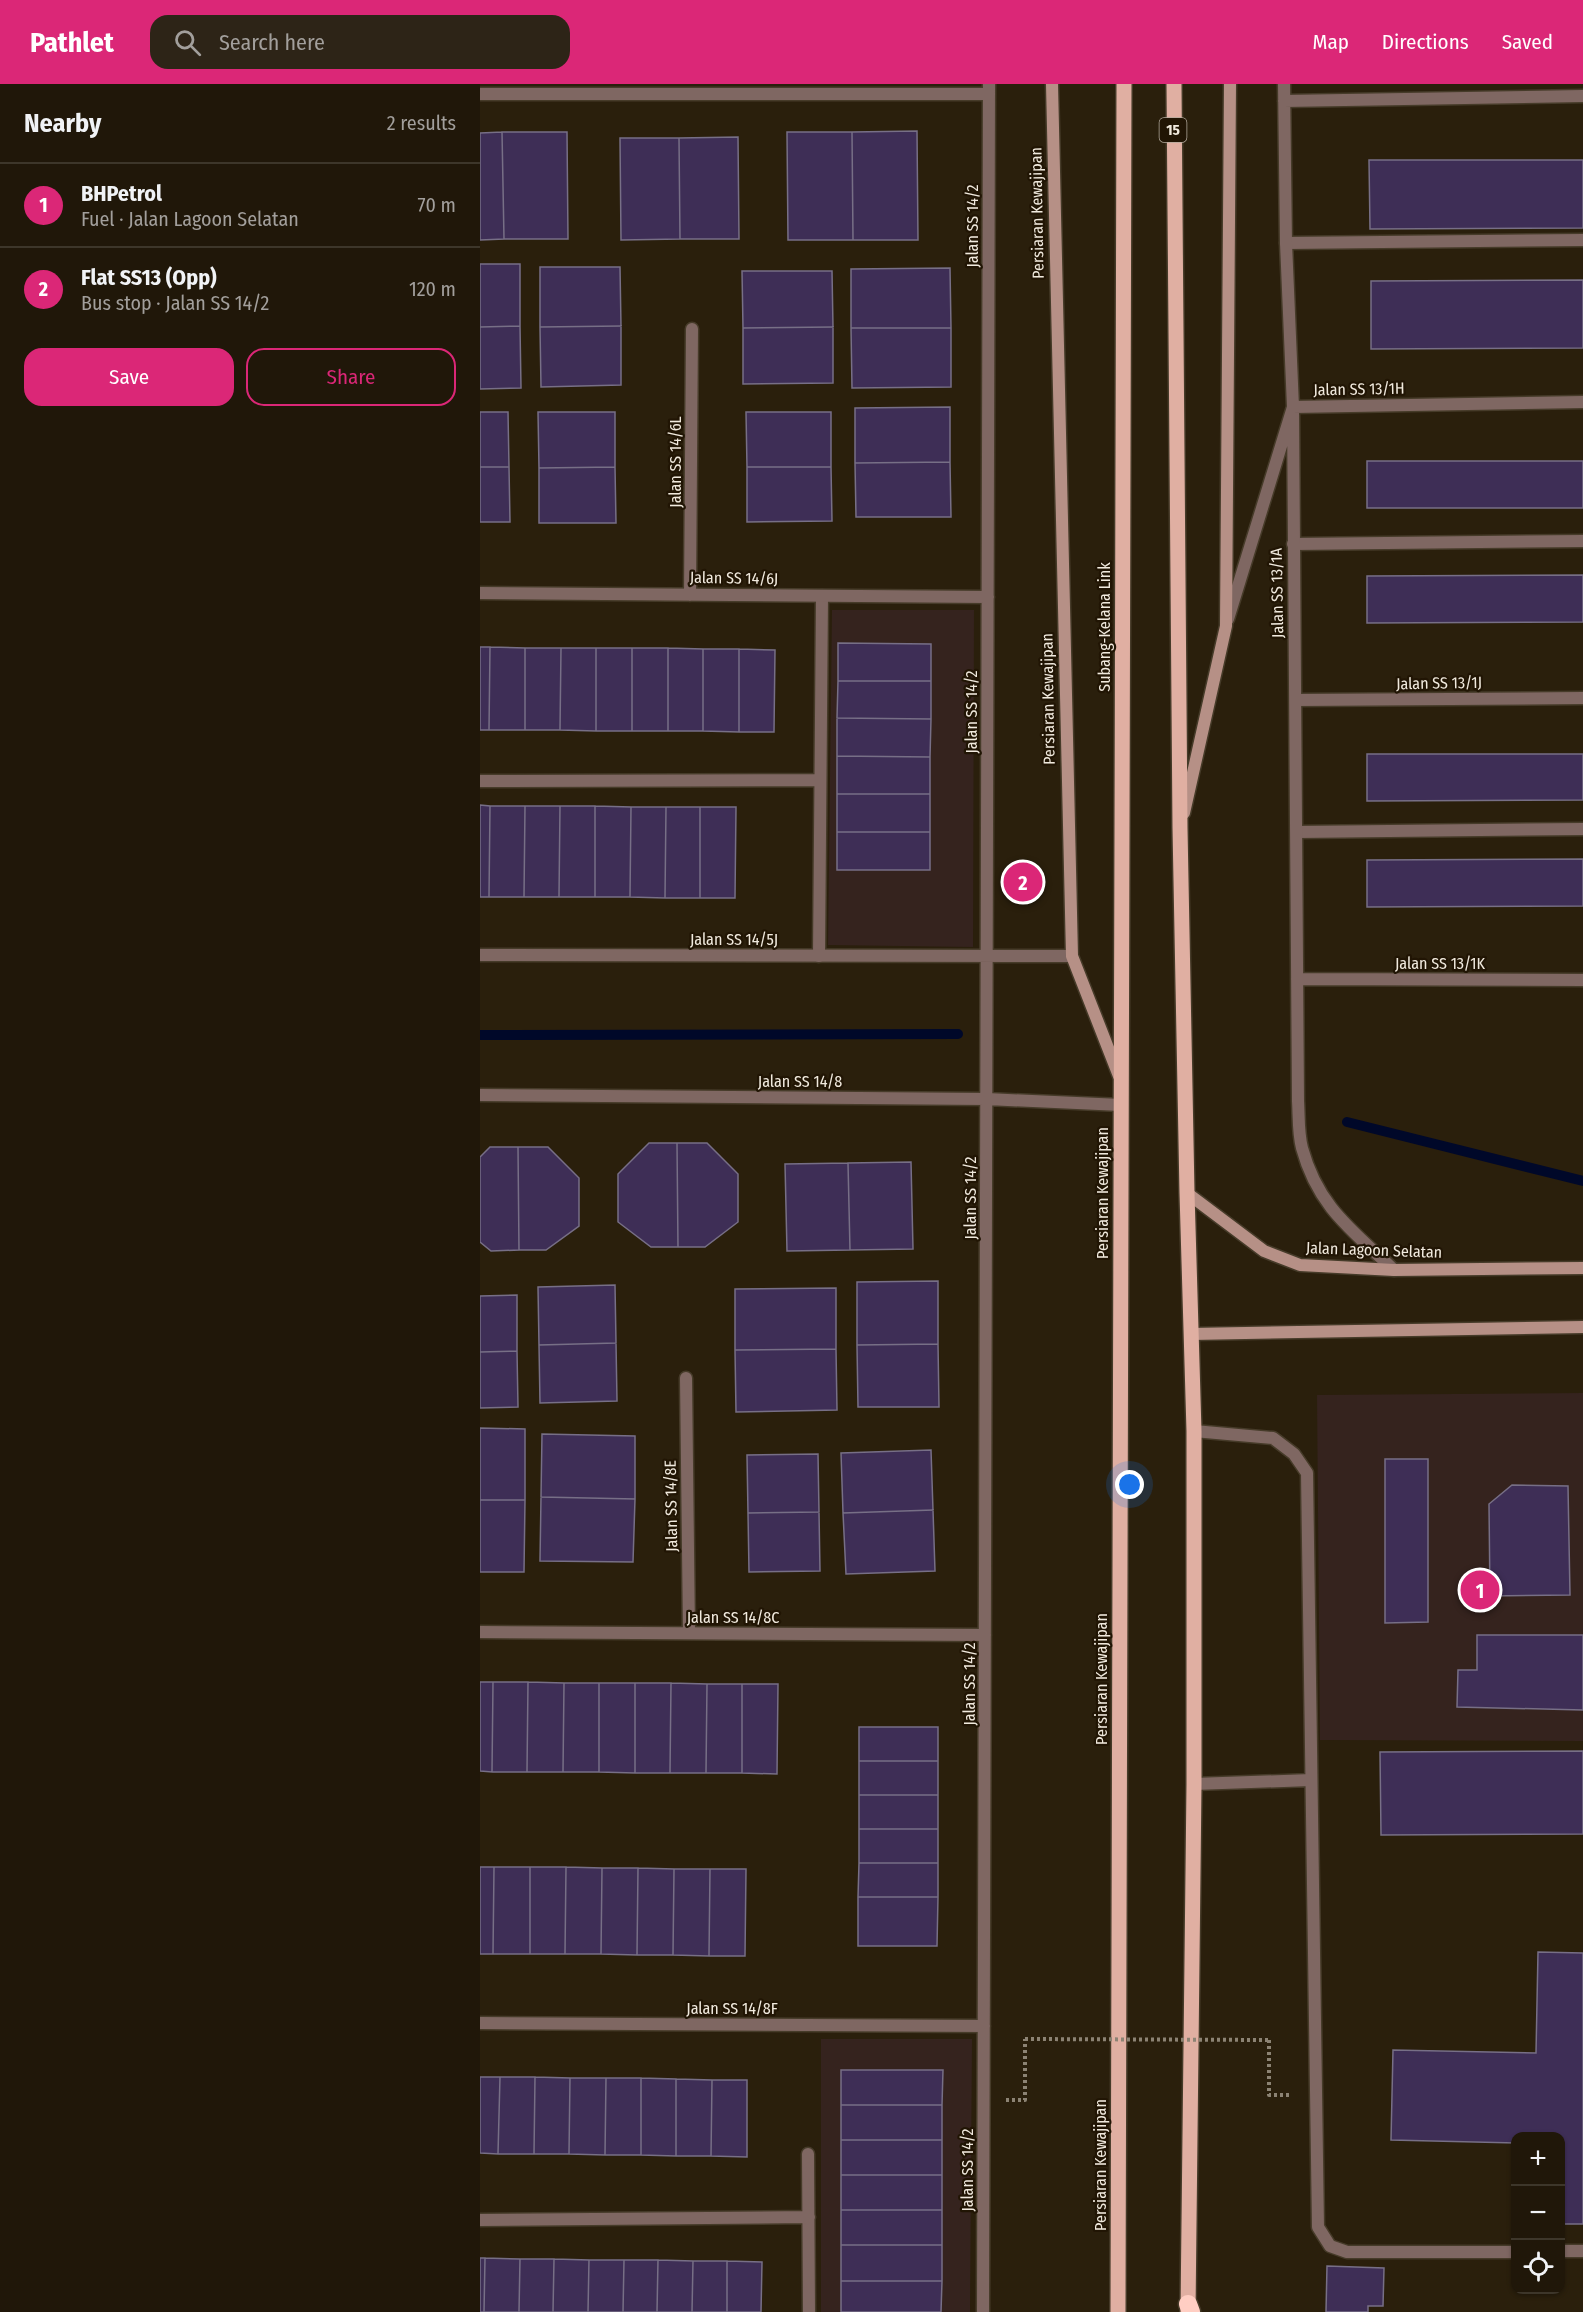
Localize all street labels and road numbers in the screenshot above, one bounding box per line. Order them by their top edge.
road number: 15 [1160,118,1186,142]
street label: Persiaran Kewajipan [1026,147,1048,279]
street label: Jalan SS 14/2 [963,184,982,268]
street label: Jalan SS 13/1H [1313,379,1405,399]
street label: Jalan SS 14/6L [666,416,685,508]
street label: Jalan SS 13/1A [1267,547,1287,638]
street label: Subang-Kelana Link [1095,562,1114,692]
street label: Jalan SS 14/6J [690,568,778,588]
street label: Persiaran Kewajipan [1037,633,1059,765]
street label: Jalan SS 14/2 [962,670,981,754]
street label: Jalan SS 13/1J [1396,673,1482,693]
street label: Jalan SS 14/5J [690,930,778,949]
street label: Jalan SS 13/1K [1395,954,1486,973]
street label: Jalan SS 14/8 [758,1072,842,1091]
street label: Persiaran Kewajipan [1093,1127,1112,1259]
street label: Jalan SS 14/2 [961,1156,980,1240]
street label: Jalan Lagoon Selatan [1306,1238,1442,1262]
street label: Jalan SS 14/8E [661,1460,681,1552]
street label: Jalan SS 14/8C [687,1608,779,1627]
street label: Persiaran Kewajipan [1092,1613,1111,1745]
street label: Jalan SS 14/2 [960,1642,979,1726]
street label: Jalan SS 14/8F [686,1999,778,2018]
street label: Persiaran Kewajipan [1091,2099,1110,2231]
street label: Jalan SS 14/2 [958,2128,977,2212]

